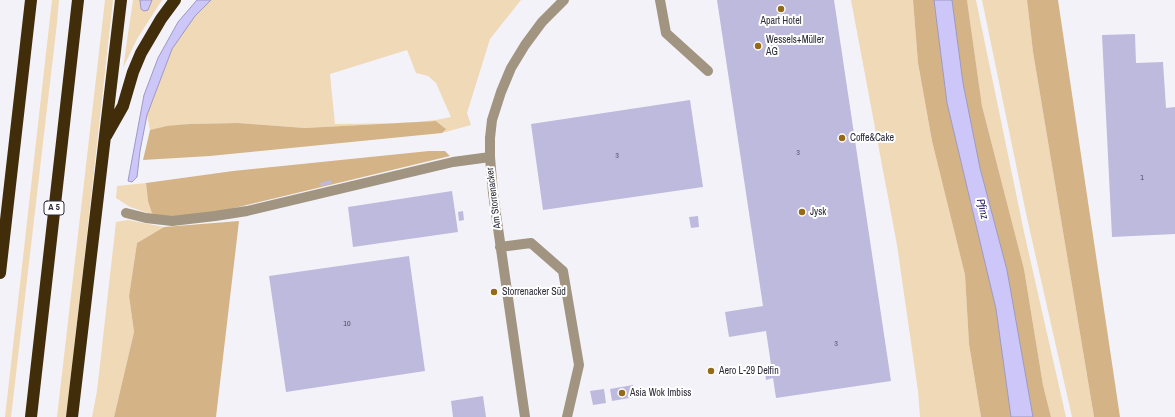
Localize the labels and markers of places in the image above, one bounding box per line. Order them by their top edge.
marker: Apart Hotel [776,4,786,14]
place label: Apart Hotel [760,15,802,27]
place label: Wessels+Müller AG [766,34,824,58]
marker: Wessels+Müller AG [753,41,763,51]
place label: Coffe&Cake [850,132,894,144]
marker: Coffe&Cake [837,133,847,143]
place label: Jysk [810,206,826,218]
marker: Jysk [797,207,807,217]
place label: Storrenacker Süd [502,286,566,298]
marker: Storrenacker Süd [489,287,499,297]
place label: Aero L-29 Delfin [719,365,779,377]
marker: Aero L-29 Delfin [706,366,716,376]
place label: Asia Wok Imbiss [630,387,691,399]
marker: Asia Wok Imbiss [617,388,627,398]

